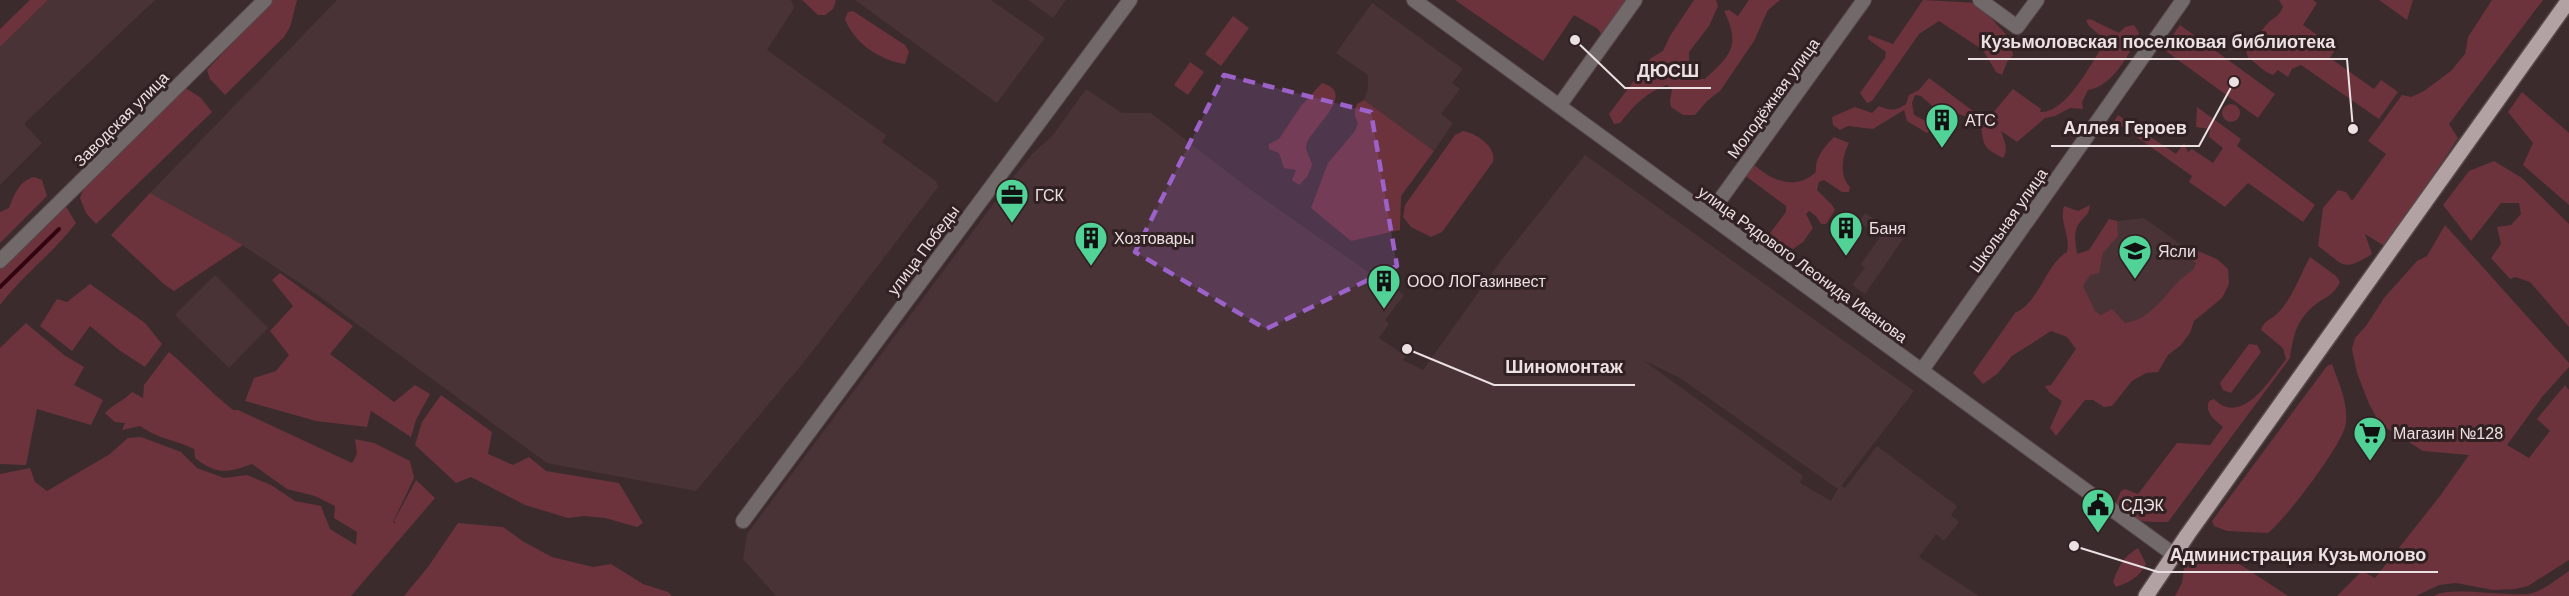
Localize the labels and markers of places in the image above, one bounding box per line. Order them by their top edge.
callout: Кузьмоловская поселковая библиотека [1968,23,2347,59]
callout: ДЮСШ [1625,52,1711,88]
building icon: АТС [1924,102,1960,149]
callout: Аллея Героев [2051,110,2199,146]
place label: АТС [1965,112,1996,129]
office icon: ГСК [994,177,1030,224]
place label: ГСК [1035,187,1065,204]
building icon: Баня [1828,210,1864,257]
building icon: Хозтовары [1073,220,1109,267]
place label: Баня [1869,220,1906,237]
place label: Хозтовары [1114,230,1194,247]
school or university icon: Ясли [2117,233,2153,280]
place label: Ясли [2158,243,2196,260]
building icon: ООО ЛОГазинвест [1366,263,1402,310]
place label: ООО ЛОГазинвест [1407,273,1547,290]
callout: Шиномонтаж [1494,349,1635,385]
supermarket icon: Магазин №128 [2352,415,2388,462]
place label: Магазин №128 [2393,425,2503,442]
public building icon: СДЭК [2080,487,2116,534]
place label: СДЭК [2121,497,2165,514]
callout: Администрация Кузьмолово [2158,536,2438,572]

